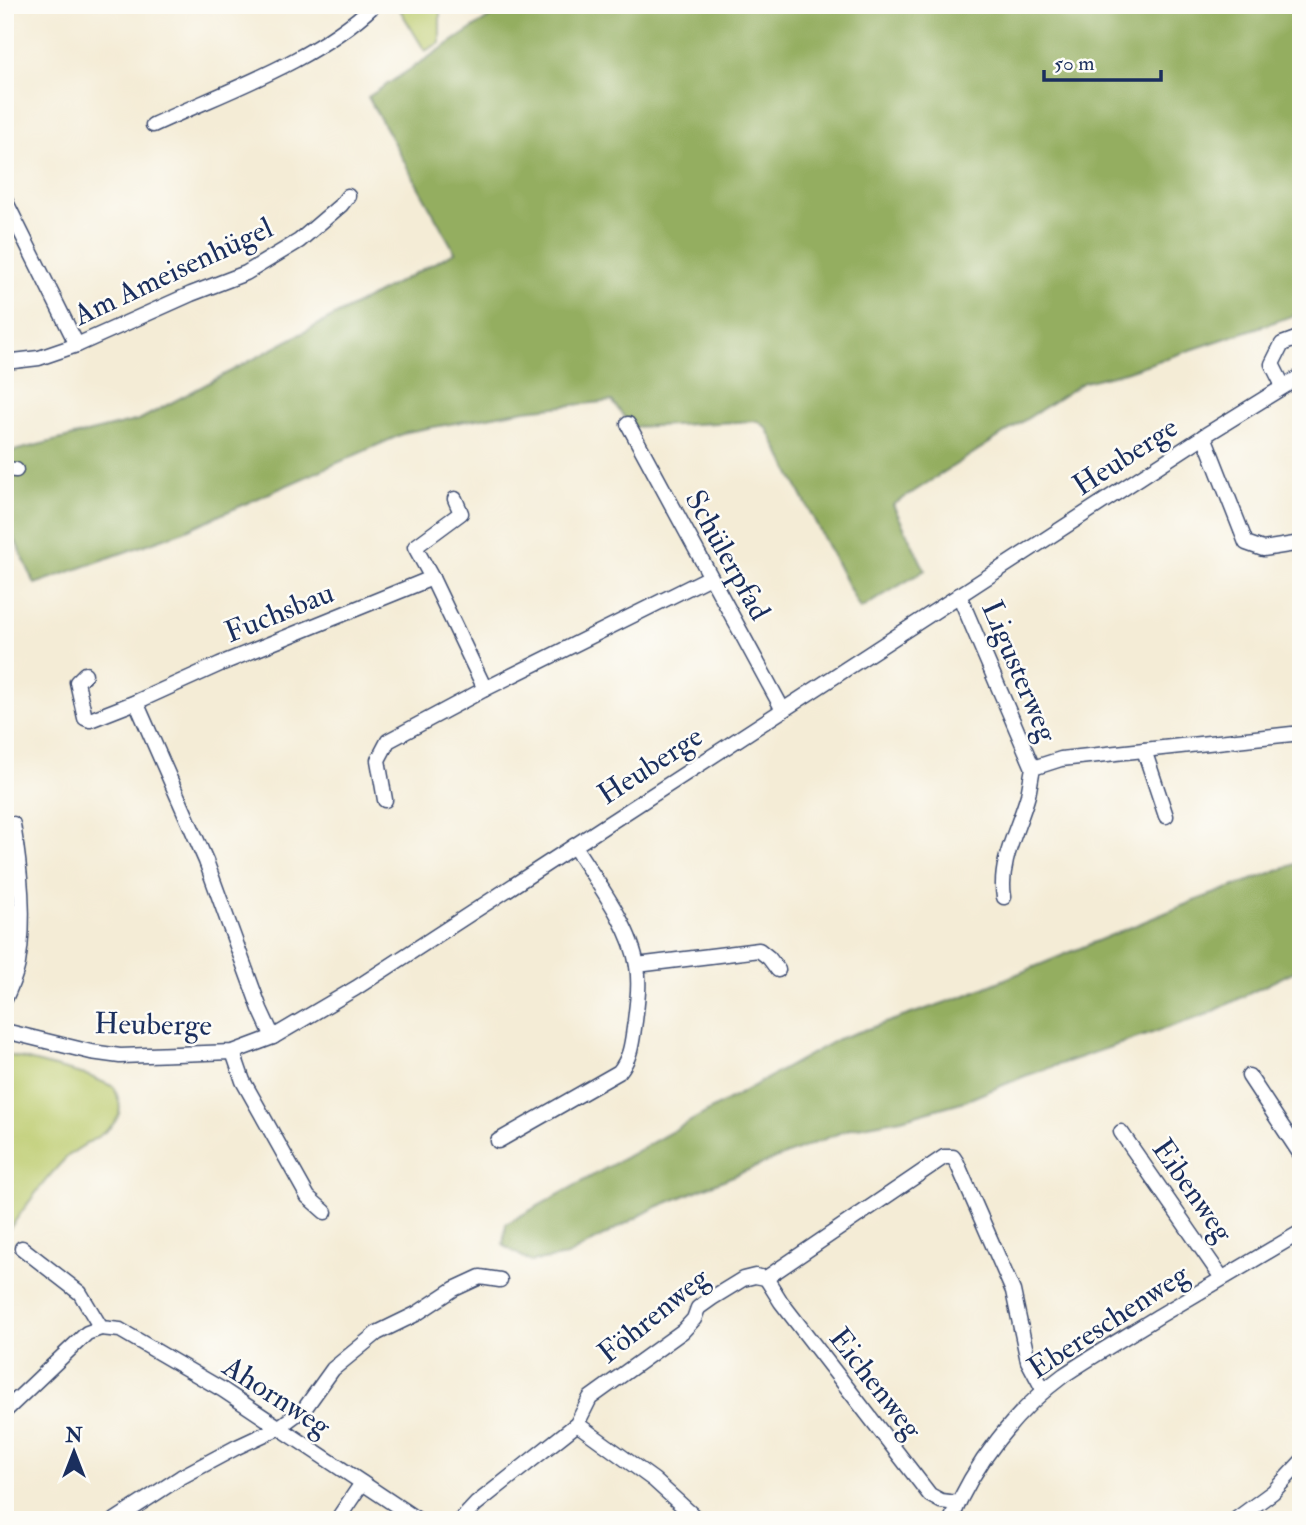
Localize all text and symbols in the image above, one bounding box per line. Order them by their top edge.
scale bar [1044,38,1161,82]
text: 50 m [1054,50,1095,77]
street label: Am Ameisenhügel [67,209,279,334]
street label: Heuberge [1066,409,1185,504]
street label: Schülerpfad [677,484,779,627]
street label: Fuchsbau [219,574,339,651]
street label: Ligusterweg [973,595,1066,748]
street label: Heuberge [591,718,710,813]
street label: Heuberge [94,1005,212,1044]
street label: Eibenweg [1144,1132,1242,1250]
street label: Ebereschenweg [1021,1255,1196,1387]
street label: Föhrenweg [590,1259,717,1371]
street label: Eichenweg [821,1320,931,1447]
street label: Ahornweg [215,1347,339,1446]
north arrow [38,1416,108,1486]
text: N [64,1424,83,1448]

